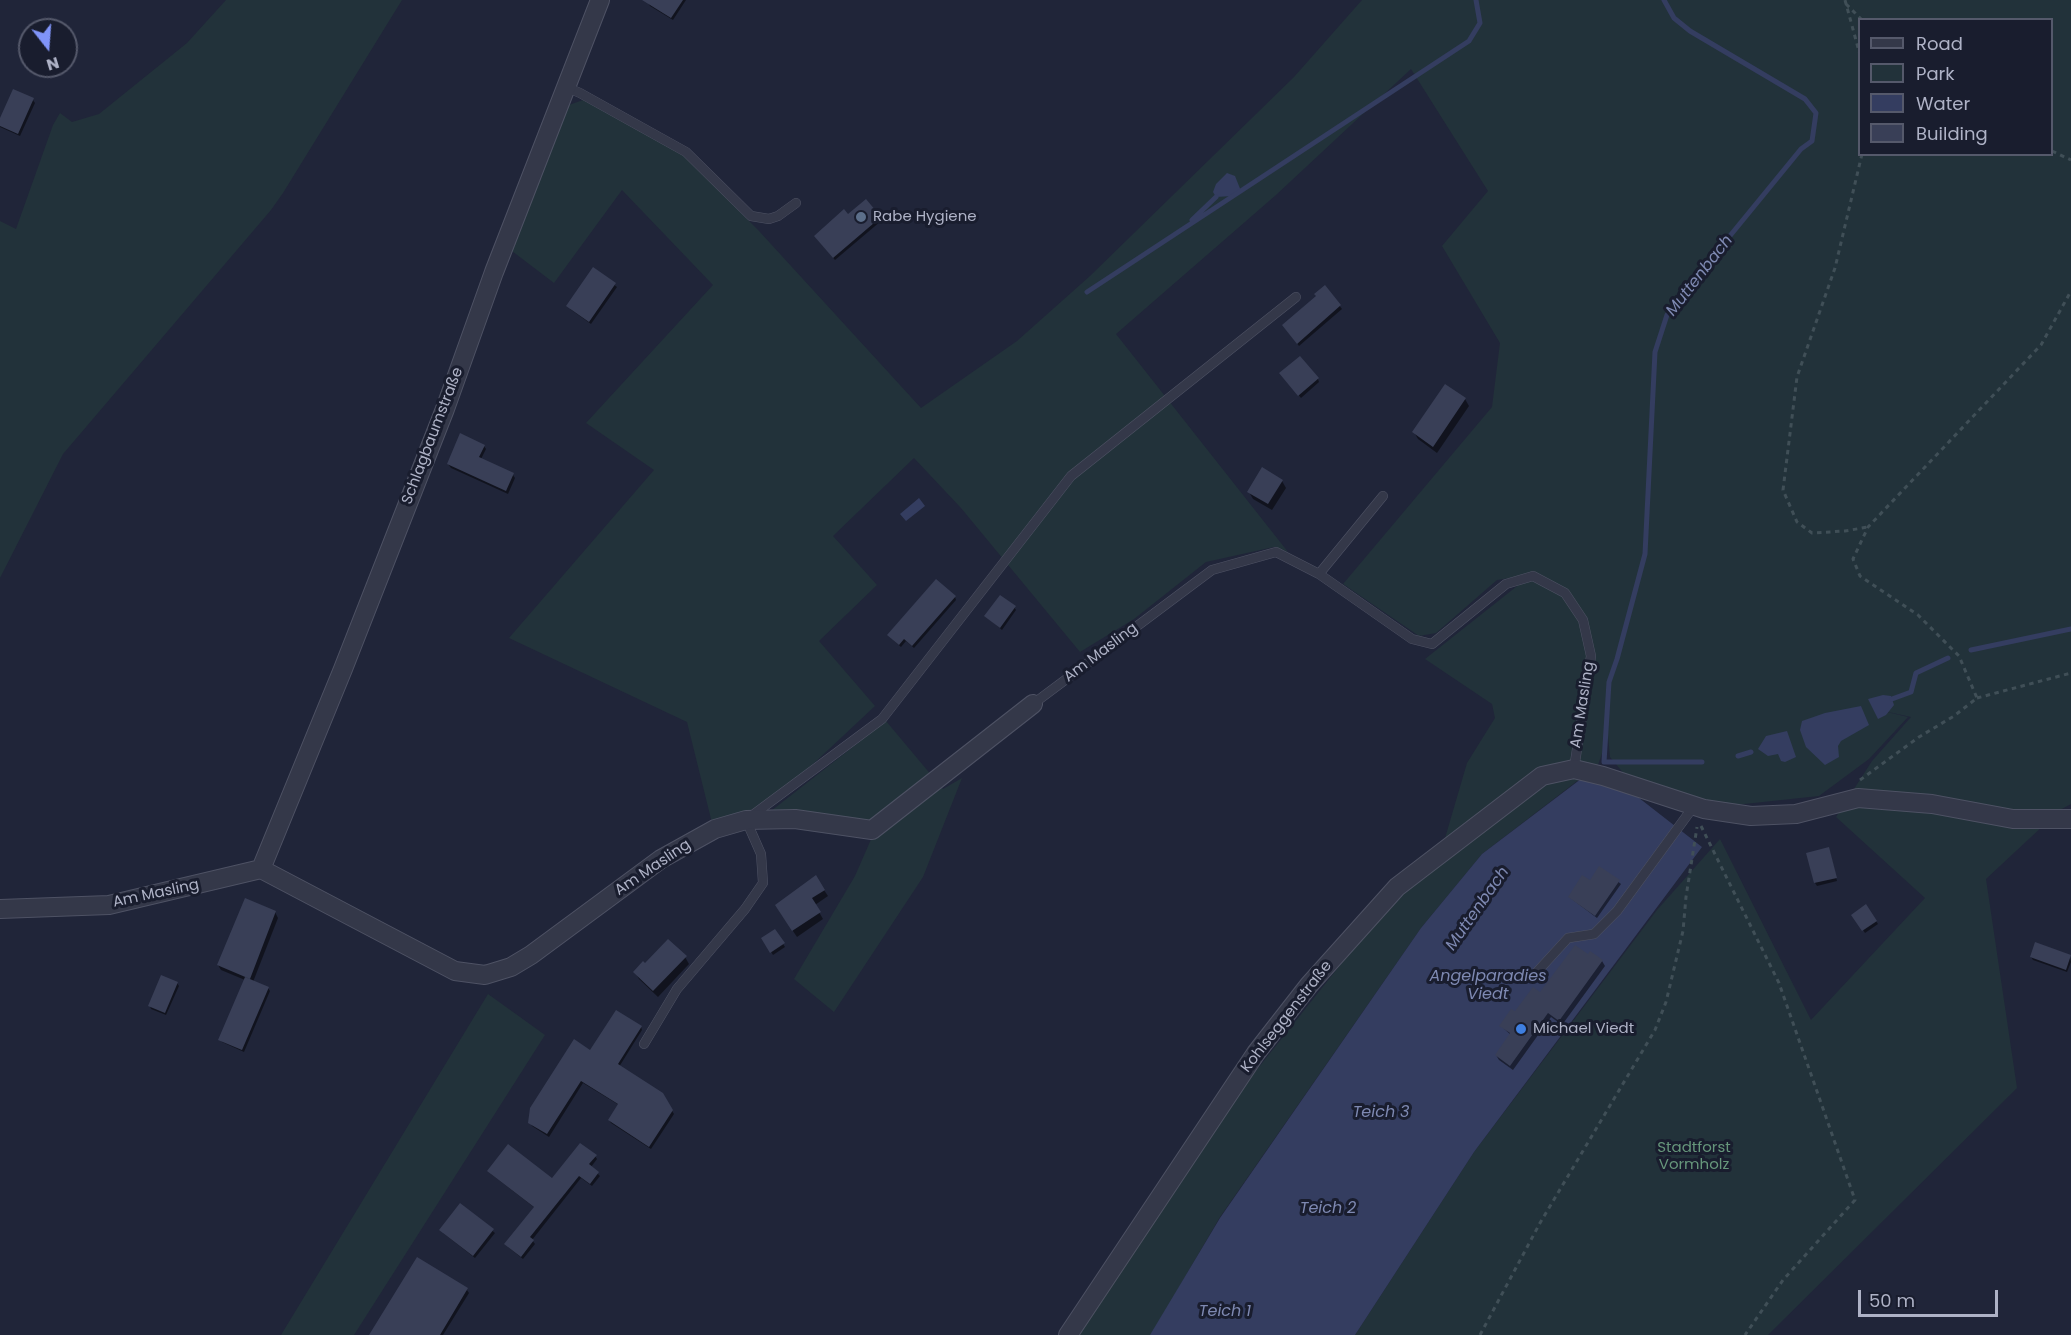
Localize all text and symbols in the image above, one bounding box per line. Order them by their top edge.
north arrow [18,18,78,78]
legend [1858,18,2053,156]
text: Road [1916,31,1963,56]
text: N [44,51,62,77]
text: Park [1916,61,1955,86]
text: Water [1916,91,1970,116]
text: Building [1916,121,1988,146]
place label: Rabe Hygiene [873,208,977,226]
marker: Rabe Hygiene [854,210,868,224]
water label: Muttenbach [1662,232,1738,320]
street label: Schlagbaumstraße [399,365,467,507]
street label: Am Masling [1061,619,1141,687]
street label: Am Masling [1567,660,1599,750]
street label: Am Masling [612,836,694,900]
water label: Muttenbach [1442,864,1514,954]
street label: Am Masling [111,876,201,912]
street label: Kohlseggenstraße [1238,958,1336,1076]
water label: Angelparadies Viedt [1429,967,1547,1005]
place label: Michael Viedt [1533,1020,1634,1038]
marker: Michael Viedt [1514,1022,1528,1036]
water label: Teich 3 [1353,1103,1409,1123]
park label: Stadtforst Vormholz [1657,1139,1731,1174]
water label: Teich 2 [1300,1199,1356,1219]
scale bar [1861,1278,2000,1316]
text: 50 m [1869,1288,1915,1313]
water label: Teich 1 [1199,1302,1251,1322]

